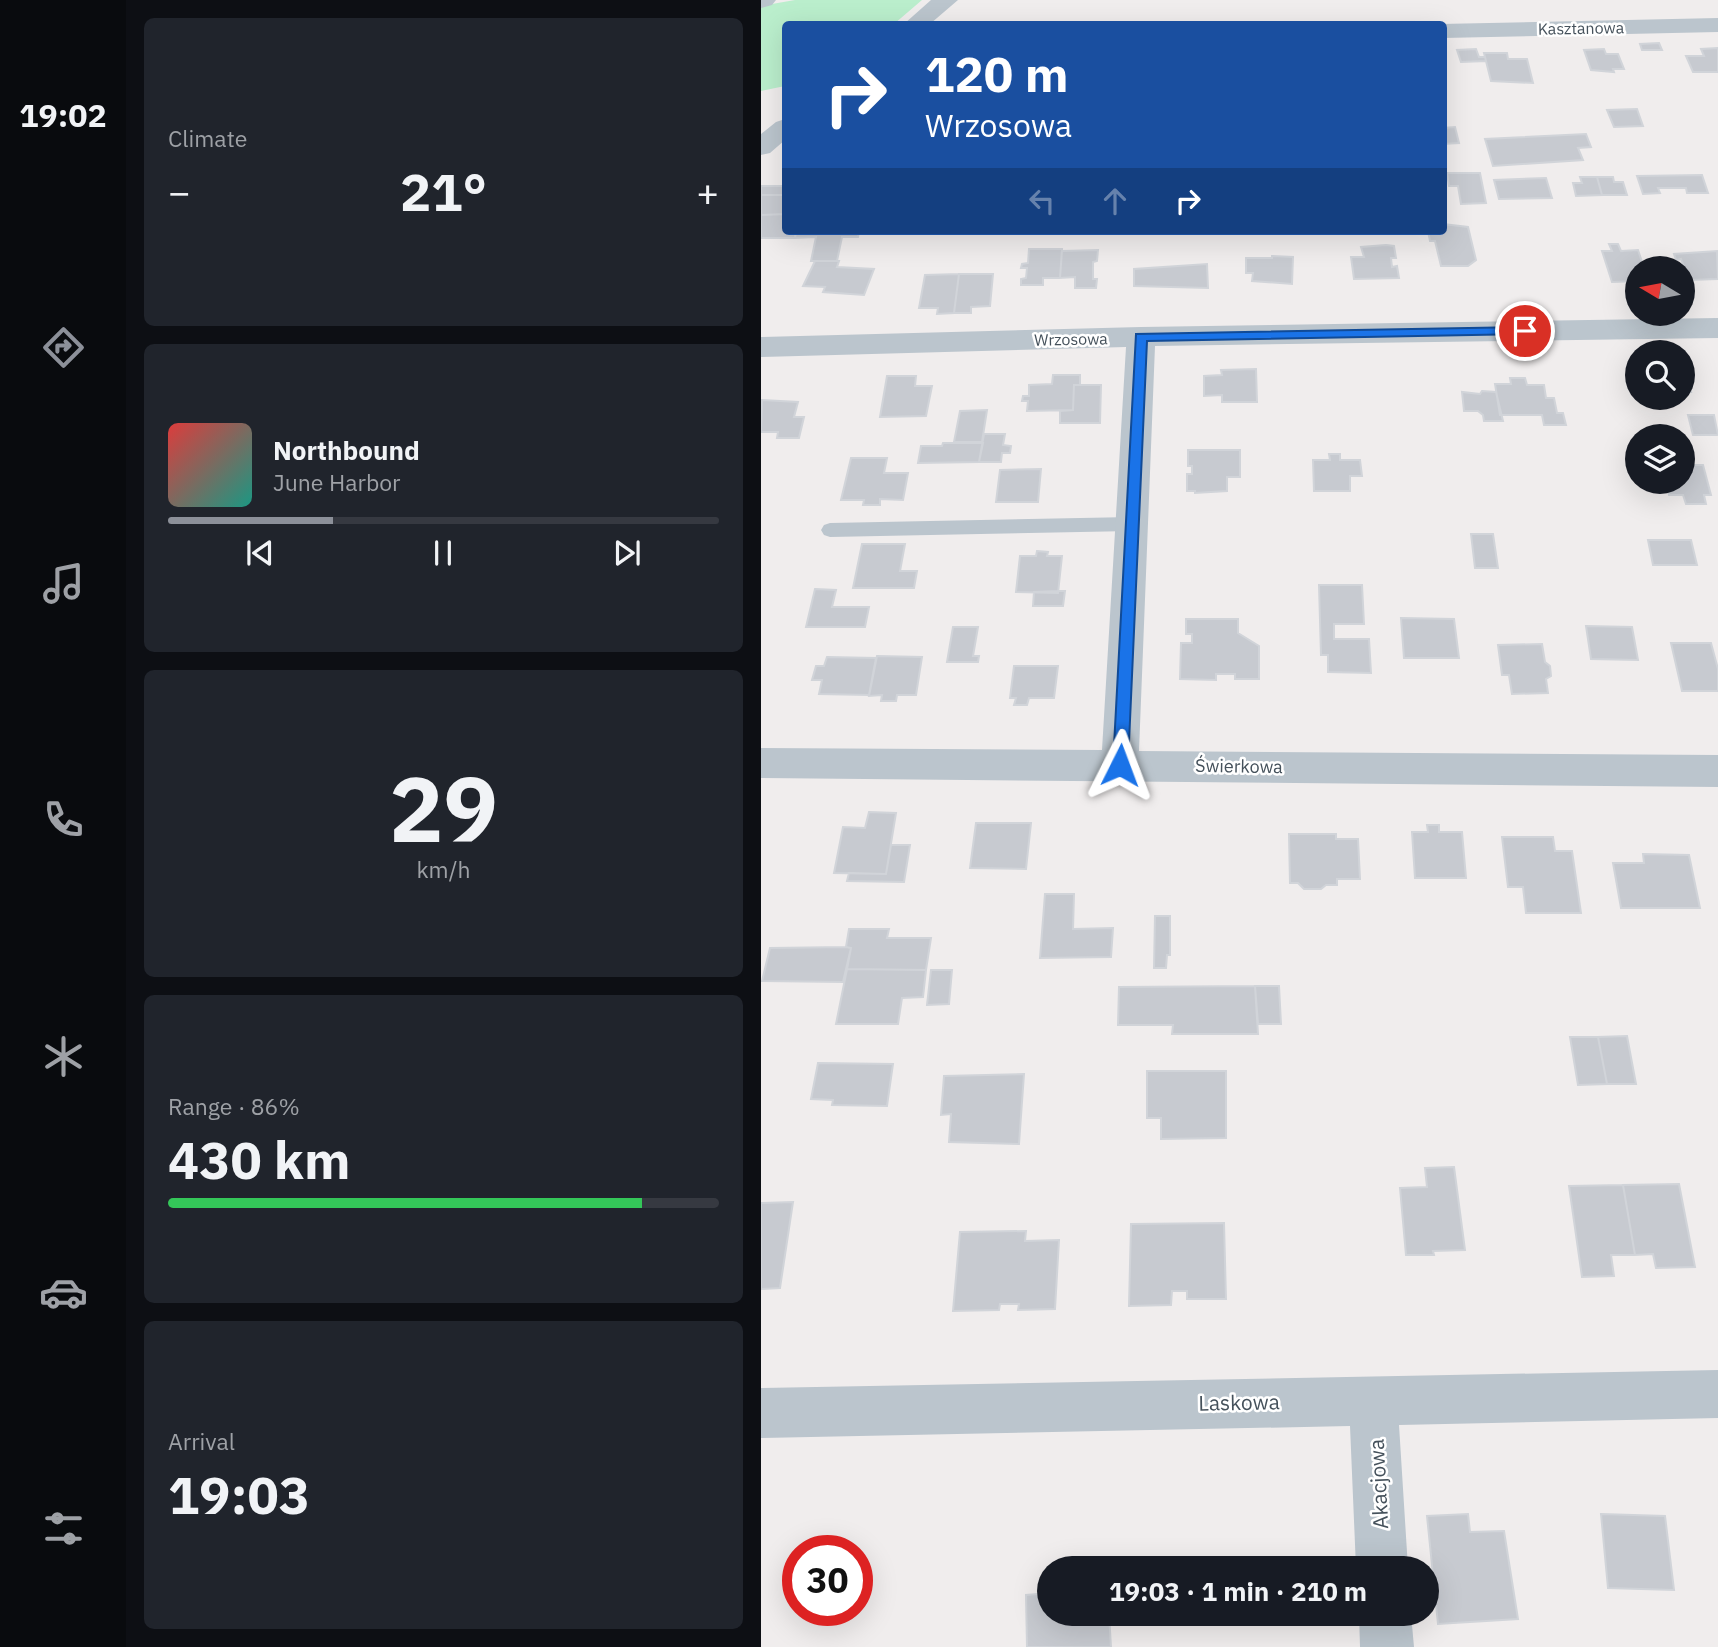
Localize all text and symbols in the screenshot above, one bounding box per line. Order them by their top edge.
street label: Kasztanowa [1538,17,1625,39]
text: 120 m [925,42,1069,105]
icon: right [810,49,901,140]
text: 19:02 [19,94,107,136]
text: Wrzosowa [925,104,1072,146]
text: Climate [168,123,247,153]
text: 21° [400,158,487,225]
text: − [168,167,191,216]
text: + [696,167,719,216]
icon: left [1023,182,1061,220]
icon: ahead [1096,182,1134,220]
icon: right [1169,182,1207,220]
north arrow [1625,256,1695,326]
map controls [1625,256,1695,494]
pin [1495,301,1555,361]
icon: arrive [1506,312,1544,350]
icon: directions [39,323,88,372]
street label: Wrzosowa [1034,328,1108,350]
button: search [1625,340,1695,410]
button: layers [1625,424,1695,494]
text: Northbound [273,433,420,467]
text: June Harbor [273,467,401,497]
icon: previous [241,534,279,572]
icon: pause [424,534,462,572]
icon: next [608,534,646,572]
icon: music [39,559,88,608]
position arrow [1083,728,1157,802]
text: 29 [389,749,498,867]
street label: Świerkowa [1195,754,1283,778]
icon: phone [39,795,88,844]
text: km/h [416,854,471,884]
icon: climate [39,1032,88,1081]
text: Range · 86% [168,1091,300,1121]
text: 430 km [168,1126,350,1193]
icon: car [39,1268,88,1317]
street label: Laskowa [1198,1387,1280,1417]
text: Arrival [168,1426,235,1456]
street label: Akacjowa [1362,1438,1394,1530]
text: 19:03 [168,1461,310,1528]
icon: filters [39,1504,88,1553]
speed limit sign: 30 [782,1535,873,1626]
text: 19:03 · 1 min · 210 m [1109,1574,1367,1608]

